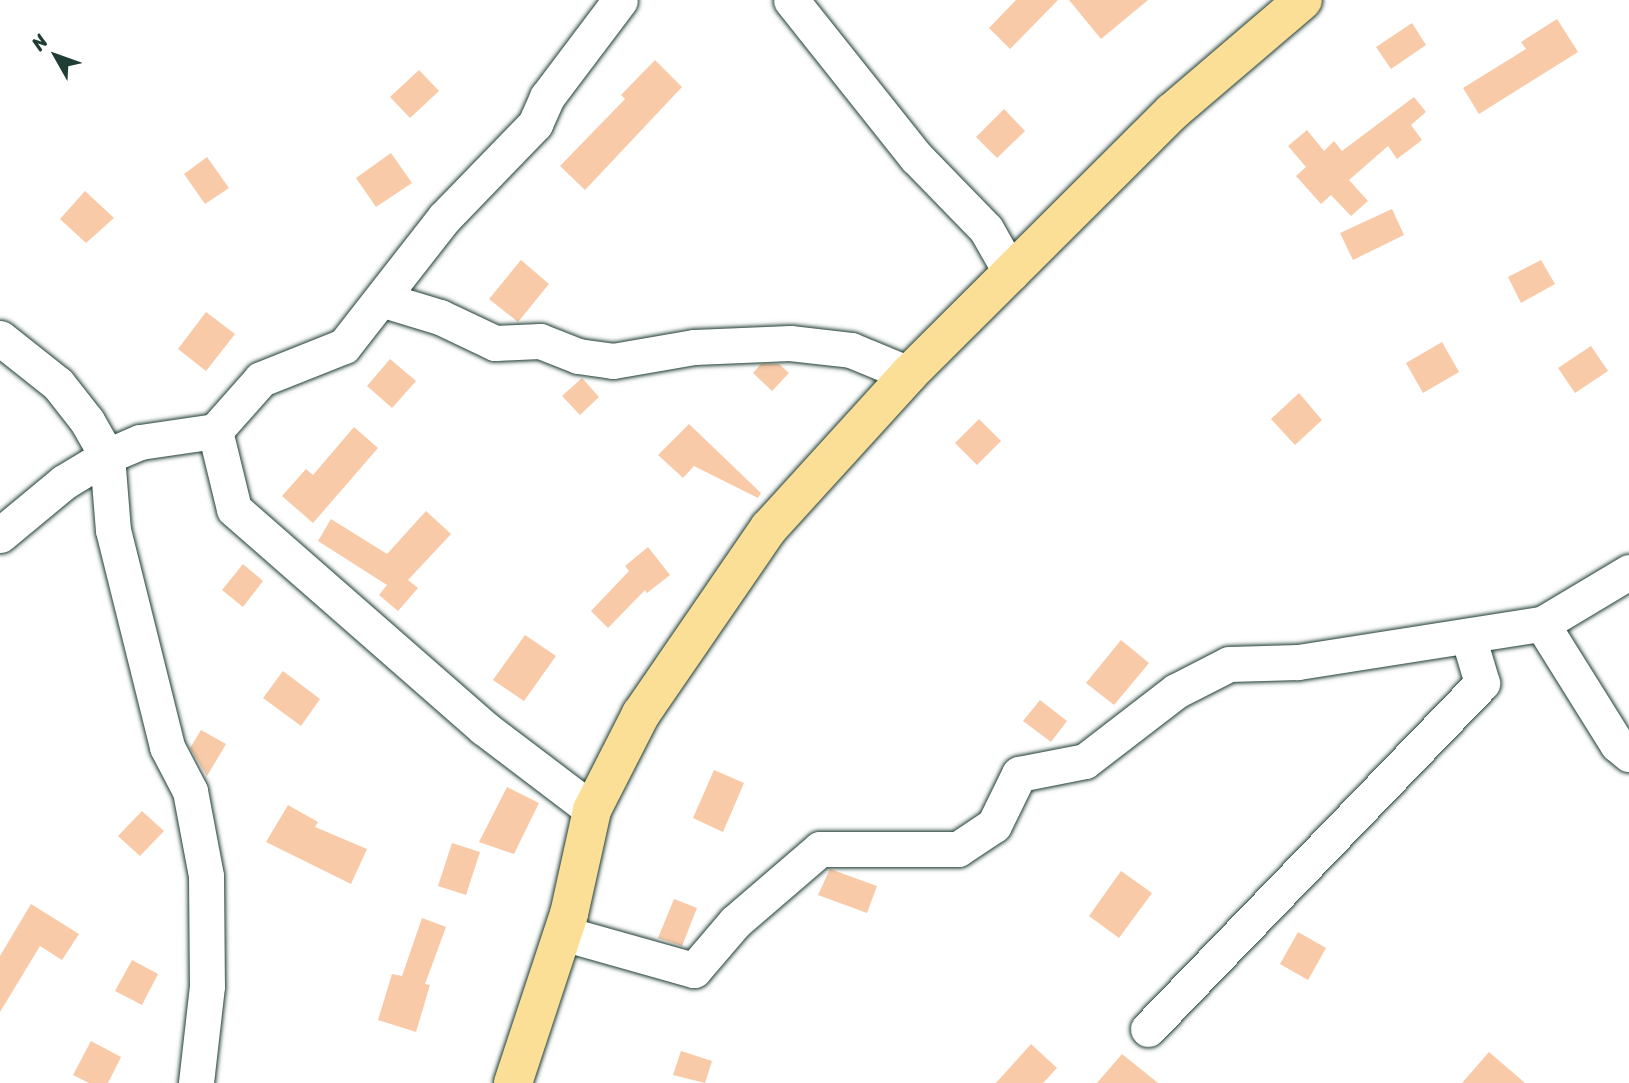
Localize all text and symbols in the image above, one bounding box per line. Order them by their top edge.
north arrow [21,21,91,91]
text: N [23,27,56,58]

